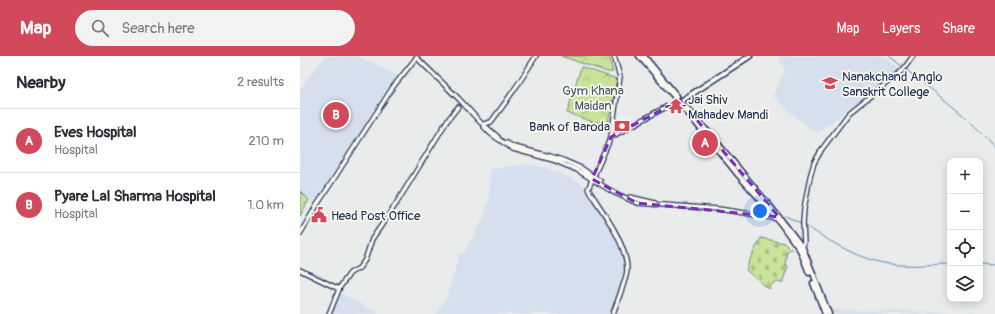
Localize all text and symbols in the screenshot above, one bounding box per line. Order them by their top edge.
search box [75,10,355,46]
text: Map [20,16,51,40]
icon: search [89,17,111,39]
text: Search here [121,19,195,38]
text: Map [837,20,860,37]
text: Layers [882,20,920,37]
text: Share [942,20,975,37]
place label: Nanakchand Anglo Sanskrit College [842,69,943,100]
text: Nearby [16,72,65,93]
text: 2 results [237,74,284,90]
school or university icon: Nanakchand Anglo Sanskrit College [821,74,839,92]
park label: Gym Khana Maidan [562,83,624,114]
place label: Jai Shiv Mahadev Mandi [688,92,768,123]
temple icon: Jai Shiv Mahadev Mandi [667,97,685,115]
pin: B [323,100,349,130]
bank icon: Bank of Baroda [613,117,631,135]
place label: Bank of Baroda [529,119,610,135]
text: Eves Hospital [54,123,137,142]
pin: A [692,128,718,158]
text: A [25,133,33,149]
text: 210 m [248,133,284,149]
text: Hospital [54,142,98,158]
map controls [947,158,983,302]
button: + [947,158,983,194]
text: Pyare Lal Sharma Hospital [54,187,216,206]
button: − [947,194,983,230]
text: B [25,197,33,213]
text: 1.0 km [247,197,284,213]
your location [750,201,770,221]
text: Hospital [54,206,98,222]
public building icon: Head Post Office [310,206,328,224]
place label: Head Post Office [331,208,421,224]
button: locate [947,230,983,266]
button: layers [947,266,983,302]

